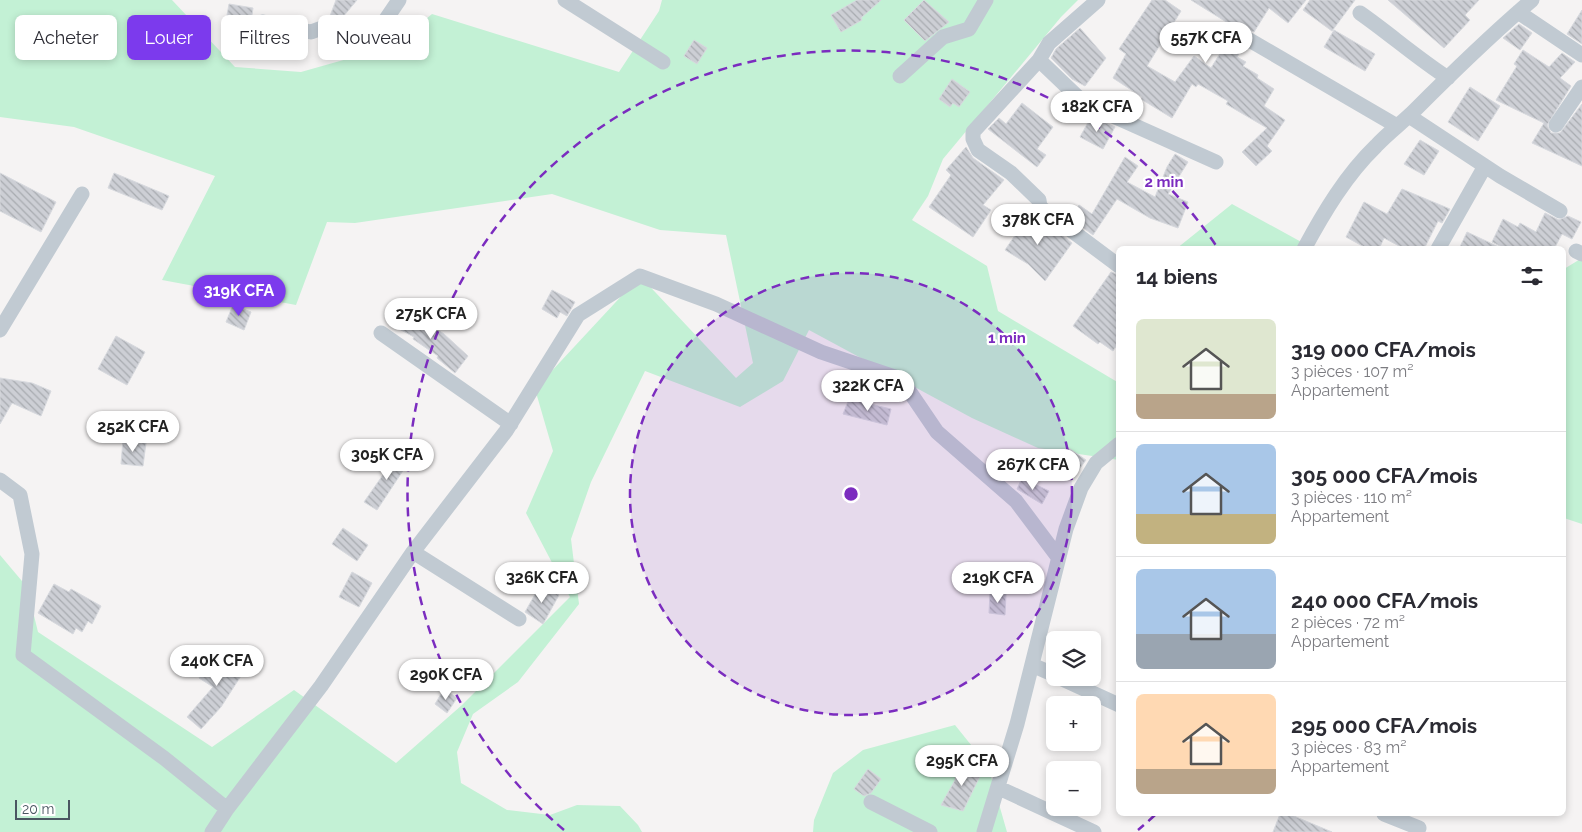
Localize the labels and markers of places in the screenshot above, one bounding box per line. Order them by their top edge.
pin: 557K CFA [1154,22,1258,64]
pin: 182K CFA [1045,90,1149,133]
pin: 378K CFA [986,204,1090,246]
pin: 319K CFA [187,274,291,317]
pin: 275K CFA [379,298,483,340]
pin: 322K CFA [816,370,920,412]
pin: 252K CFA [81,410,185,453]
pin: 305K CFA [335,438,439,481]
pin: 267K CFA [981,448,1085,491]
centre of rings [842,485,860,503]
pin: 326K CFA [490,562,594,604]
pin: 219K CFA [946,562,1050,604]
pin: 240K CFA [165,644,269,687]
pin: 290K CFA [394,658,498,701]
pin: 295K CFA [910,744,1014,787]

